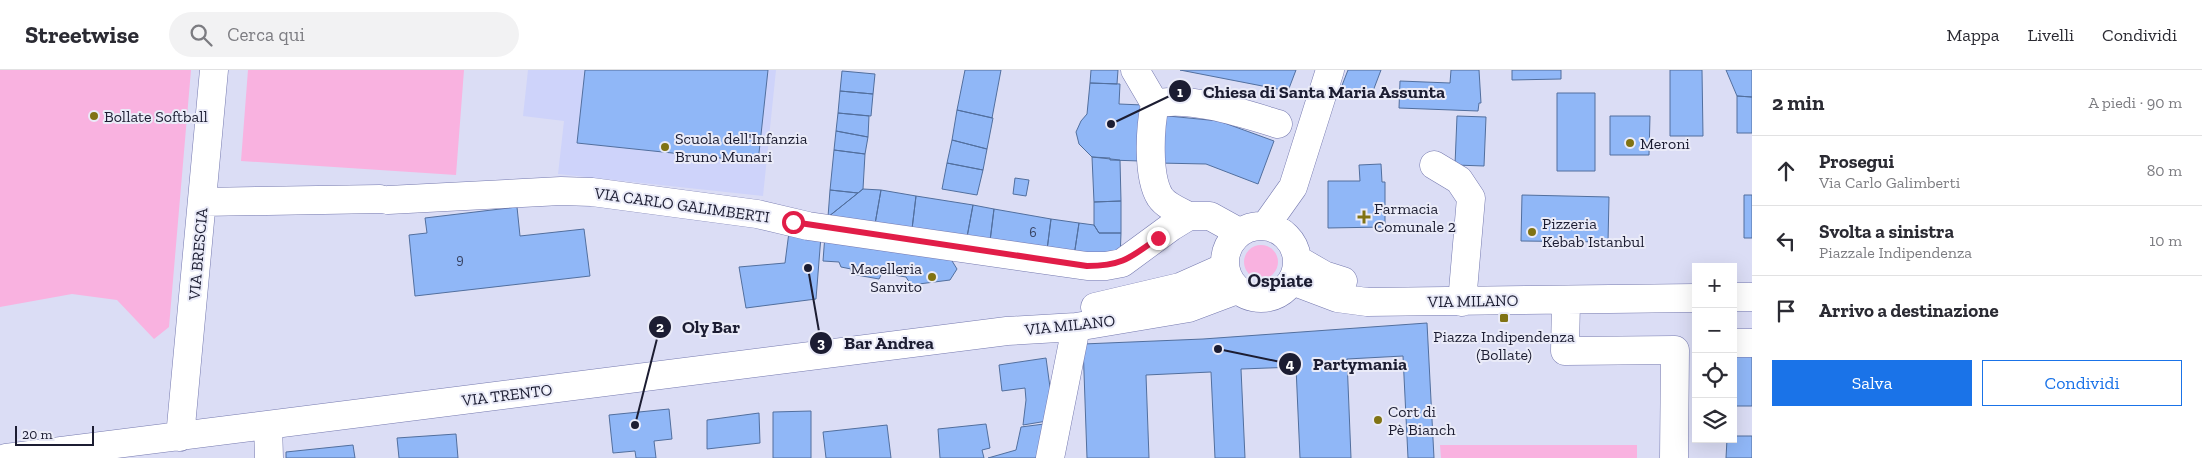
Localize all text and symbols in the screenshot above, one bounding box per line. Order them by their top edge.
search box [169,12,519,57]
text: Streetwise [25,20,139,49]
icon: search [187,21,215,49]
text: Cerca qui [227,23,305,46]
text: Mappa [1947,24,1999,46]
text: Livelli [2027,24,2074,46]
text: Condividi [2102,24,2177,46]
callout: Chiesa di Santa Maria Assunta [1168,75,1456,108]
text: Chiesa di Santa Maria Assunta [1203,81,1445,103]
text: 1 [1177,83,1183,101]
text: 2 min [1772,90,1824,115]
text: A piedi · 90 m [2089,93,2182,112]
place label: Bollate Softball [104,107,208,126]
marker: Bollate Softball [88,110,100,122]
place label: Scuola dell'Infanzia Bruno Munari [675,129,808,166]
place label: Meroni [1640,134,1690,153]
marker: Meroni [1624,137,1636,149]
marker: Scuola dell'Infanzia Bruno Munari [659,141,671,153]
text: Prosegui [1819,150,1894,173]
icon: ahead [1772,157,1800,185]
text: 80 m [2147,161,2182,180]
text: Via Carlo Galimberti [1819,173,1960,192]
street label: VIA CARLO GALIMBERTI [592,183,771,227]
place label: Farmacia Comunale 2 [1374,199,1456,236]
street label: VIA BRESCIA [184,207,212,302]
route start [782,211,805,234]
marker: Farmacia Comunale 2 [1358,211,1370,223]
place label: Pizzeria Kebab Istanbul [1542,214,1645,251]
text: Svolta a sinistra [1819,220,1954,243]
house number: 6 [1029,224,1037,241]
marker: Pizzeria Kebab Istanbul [1526,226,1538,238]
route end [1147,227,1170,250]
icon: left [1772,227,1800,255]
text: 10 m [2149,231,2182,250]
text: Piazzale Indipendenza [1819,243,1972,262]
house number: 9 [456,251,464,268]
place label: Macelleria Sanvito [850,259,922,296]
map controls [1692,263,1737,443]
button: + [1692,263,1737,308]
district label: Ospiate [1247,269,1313,292]
marker: Macelleria Sanvito [926,271,938,283]
street label: VIA MILANO [1427,291,1519,311]
icon: arrive [1772,297,1800,325]
text: Arrivo a destinazione [1819,299,1999,322]
button: − [1692,308,1737,353]
callout: Oly Bar [647,310,751,343]
street label: VIA MILANO [1023,311,1116,339]
marker: Piazza Indipendenza (Bollate) [1498,312,1510,324]
text: Oly Bar [682,316,740,338]
text: 2 [656,318,664,336]
callout: Bar Andrea [809,327,944,360]
place label: Piazza Indipendenza (Bollate) [1433,327,1575,364]
text: Bar Andrea [844,332,934,354]
text: 3 [817,334,825,352]
callout: Partymania [1278,347,1417,380]
text: Partymania [1313,353,1407,375]
button: locate [1692,353,1737,398]
text: 4 [1286,355,1295,373]
button: Salva [1772,360,1972,406]
button: Condividi [1982,360,2182,406]
street label: VIA TRENTO [460,380,554,410]
button: layers [1692,398,1737,443]
place label: Cort di Pè Bianch [1388,402,1455,439]
marker: Cort di Pè Bianch [1372,414,1384,426]
scale bar [15,423,94,446]
text: 20 m [22,426,53,443]

